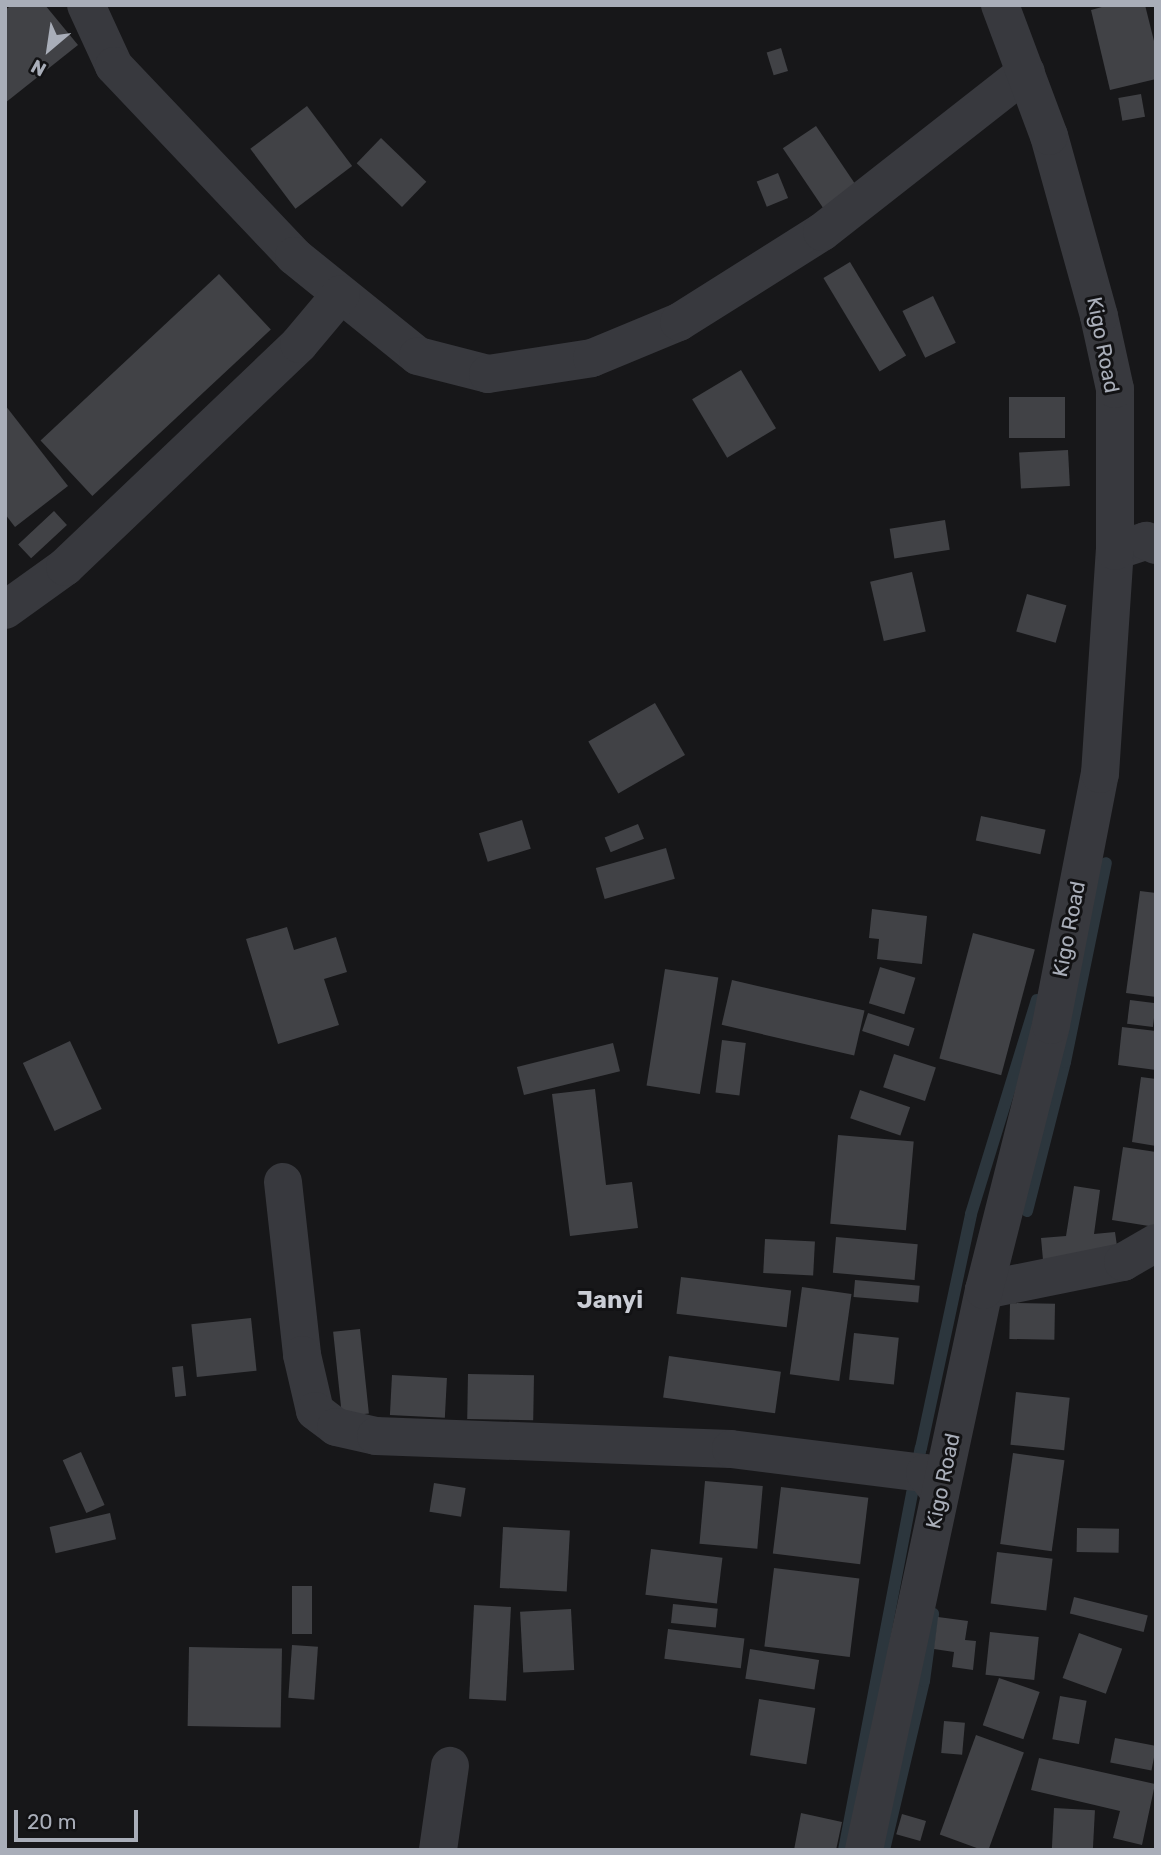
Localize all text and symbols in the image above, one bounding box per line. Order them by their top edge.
north arrow [14,14,84,84]
text: N [27,54,50,81]
street label: Kigo Road [1081,295,1125,395]
street label: Kigo Road [1047,879,1091,979]
district label: Janyi [577,1287,643,1315]
street label: Kigo Road [921,1431,965,1531]
scale bar [18,1796,142,1840]
text: 20 m [27,1809,76,1834]

